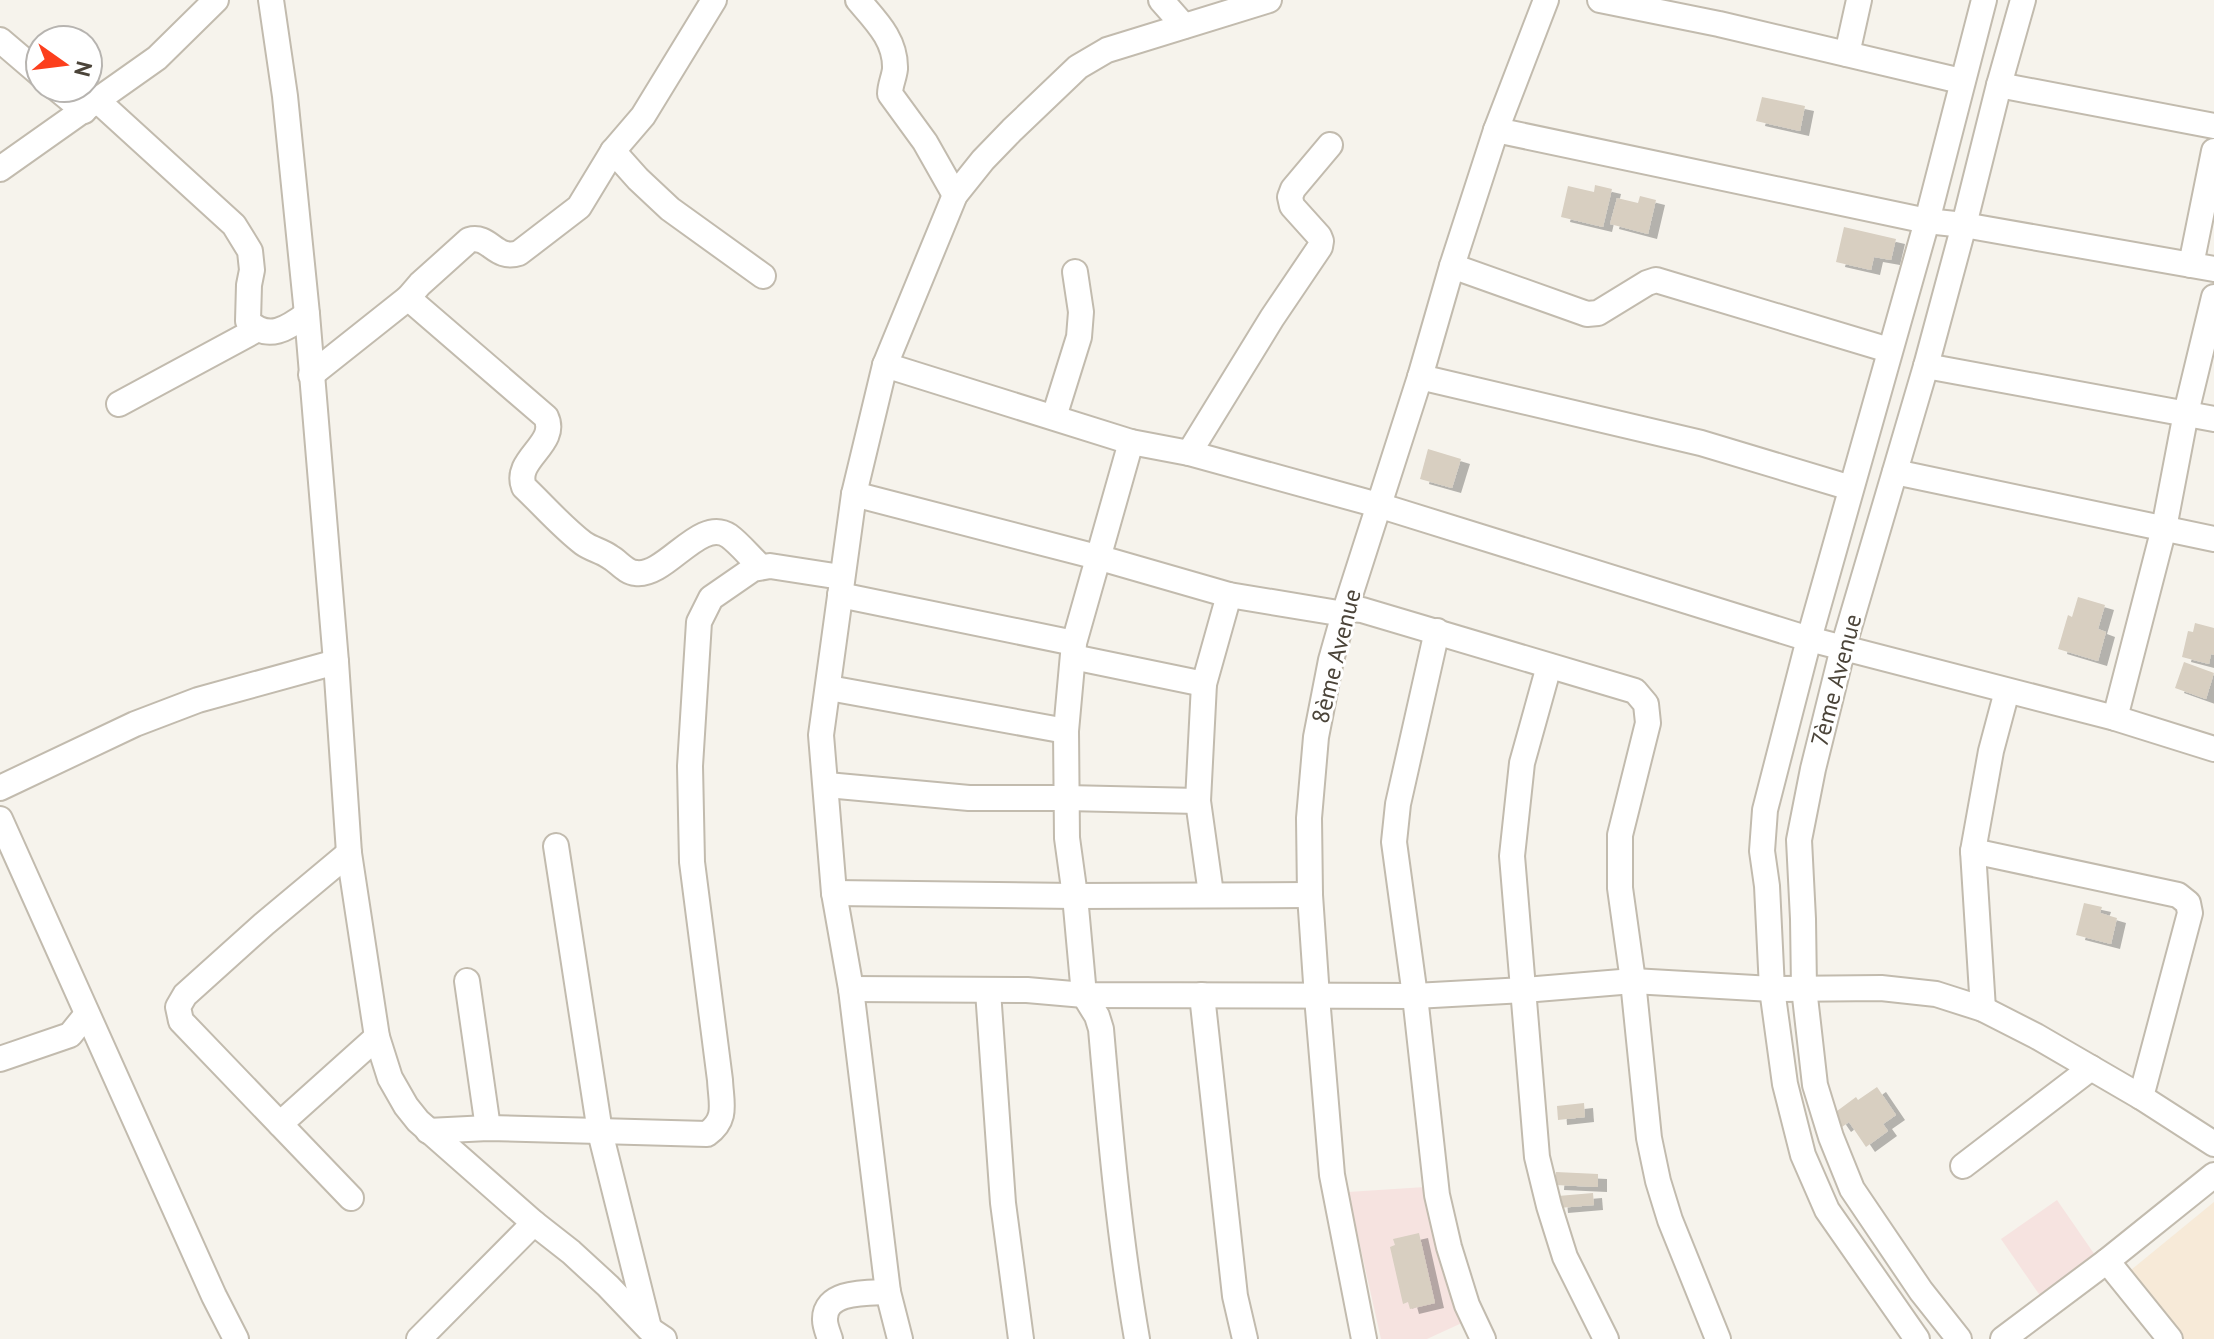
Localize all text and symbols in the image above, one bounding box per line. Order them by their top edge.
north arrow [24,24,104,104]
text: N [68,58,99,79]
street label: 8ème Avenue [1304,586,1368,726]
street label: 7ème Avenue [1803,610,1869,750]

